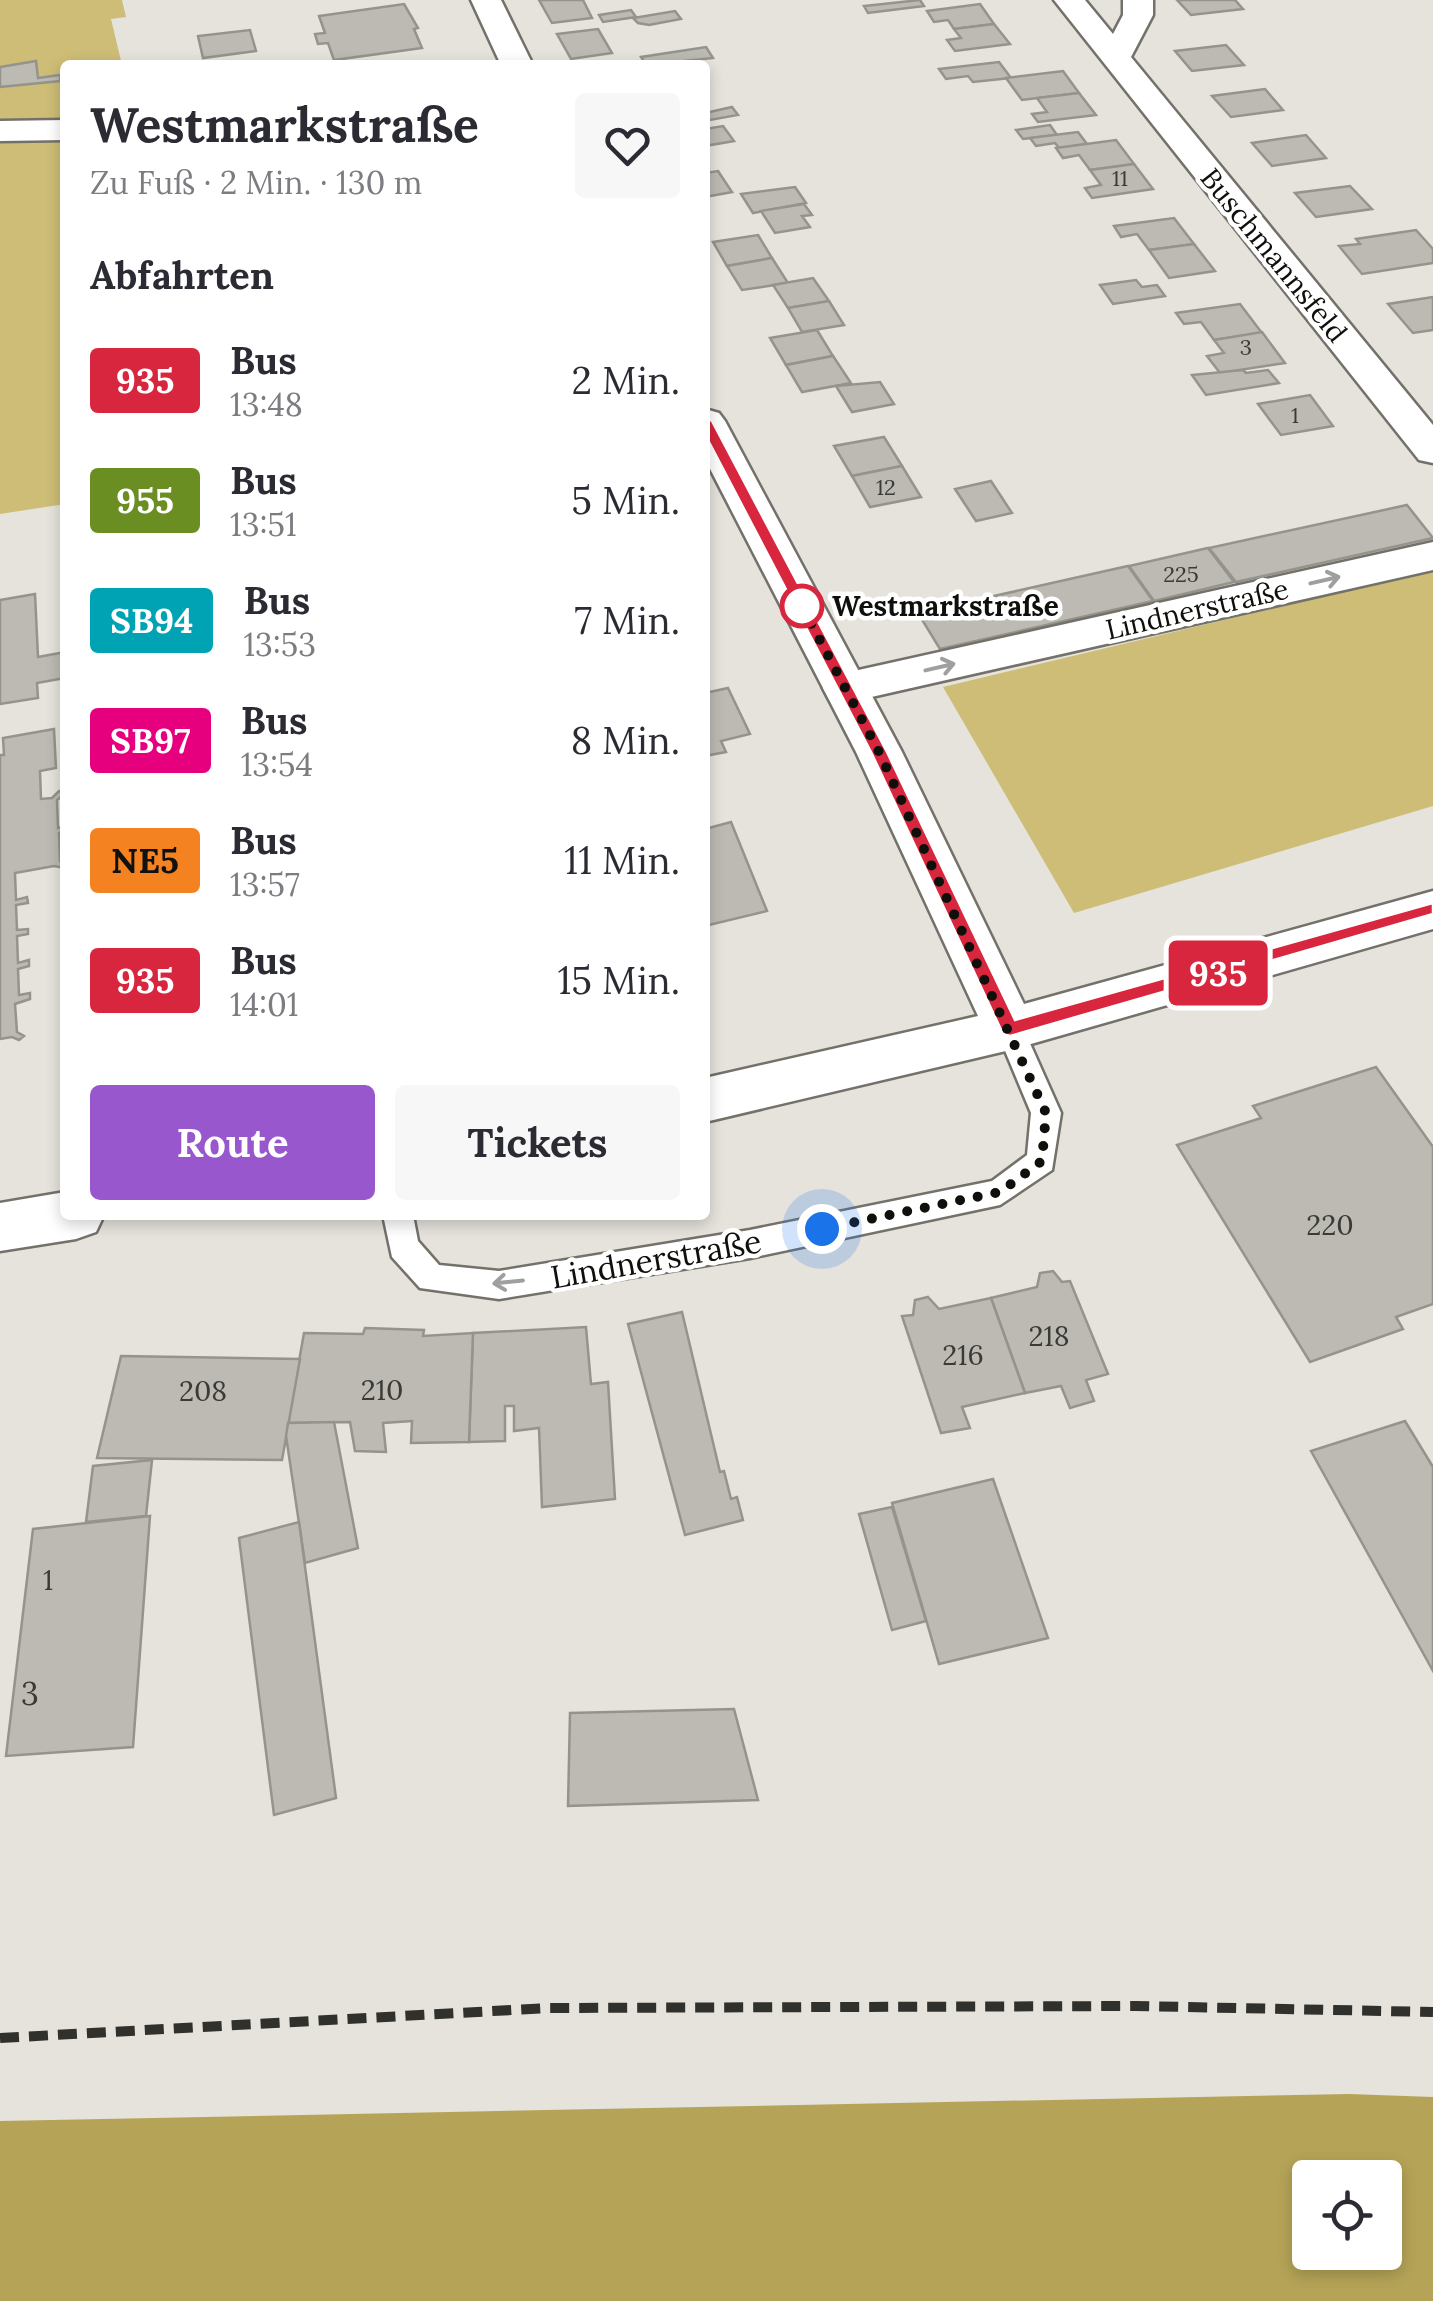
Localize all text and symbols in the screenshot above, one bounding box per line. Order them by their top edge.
button: heart [575,93,680,198]
text: Westmarkstraße [90,94,479,155]
street label: Buschmannsfeld [1193,161,1355,349]
text: Zu Fuß · 2 Min. · 130 m [90,162,422,203]
house number: 11 [1112,164,1128,192]
text: Abfahrten [90,251,274,299]
house number: 3 [1240,333,1252,361]
text: Bus [230,336,297,384]
text: 2 Min. [572,356,680,404]
text: 935 [116,358,174,403]
text: 13:48 [230,384,303,425]
house number: 1 [1291,401,1299,429]
text: Bus [230,456,297,504]
house number: 12 [876,473,896,501]
text: 5 Min. [571,476,680,524]
text: 955 [116,478,174,523]
text: 13:51 [230,504,297,545]
house number: 225 [1163,560,1199,588]
street label: Lindnerstraße [1102,570,1292,648]
one-way arrow [1308,570,1340,588]
text: Bus [243,576,310,624]
marker: Westmarkstraße [781,585,823,627]
place label: Westmarkstraße [832,588,1059,624]
text: 7 Min. [575,596,680,644]
text: SB94 [110,598,193,643]
text: 13:53 [243,624,316,665]
one-way arrow [923,657,955,675]
text: Bus [241,696,307,744]
text: 8 Min. [571,716,680,764]
text: SB97 [110,718,191,763]
text: 13:54 [241,744,313,785]
text: Bus [230,816,297,864]
text: 11 Min. [564,836,680,884]
text: NE5 [111,838,179,883]
text: 13:57 [230,864,300,905]
text: Bus [230,936,297,984]
line badge: 935 [1160,940,1276,1006]
text: 935 [1189,951,1247,996]
text: 15 Min. [557,956,680,1004]
text: 935 [116,958,174,1003]
text: 14:01 [230,984,299,1025]
button: Route [90,1085,375,1200]
button: Tickets [395,1085,680,1200]
your location [797,1204,847,1254]
house number: 220 [1306,1207,1354,1243]
street label: Lindnerstraße [547,1220,765,1298]
one-way arrow [492,1273,524,1292]
house number: 218 [1029,1318,1069,1354]
house number: 216 [942,1337,984,1373]
house number: 210 [361,1372,403,1408]
house number: 208 [179,1373,227,1409]
house number: 1 [43,1562,53,1598]
house number: 3 [21,1673,39,1714]
map controls [1292,2160,1402,2270]
button: locate [1292,2160,1402,2270]

